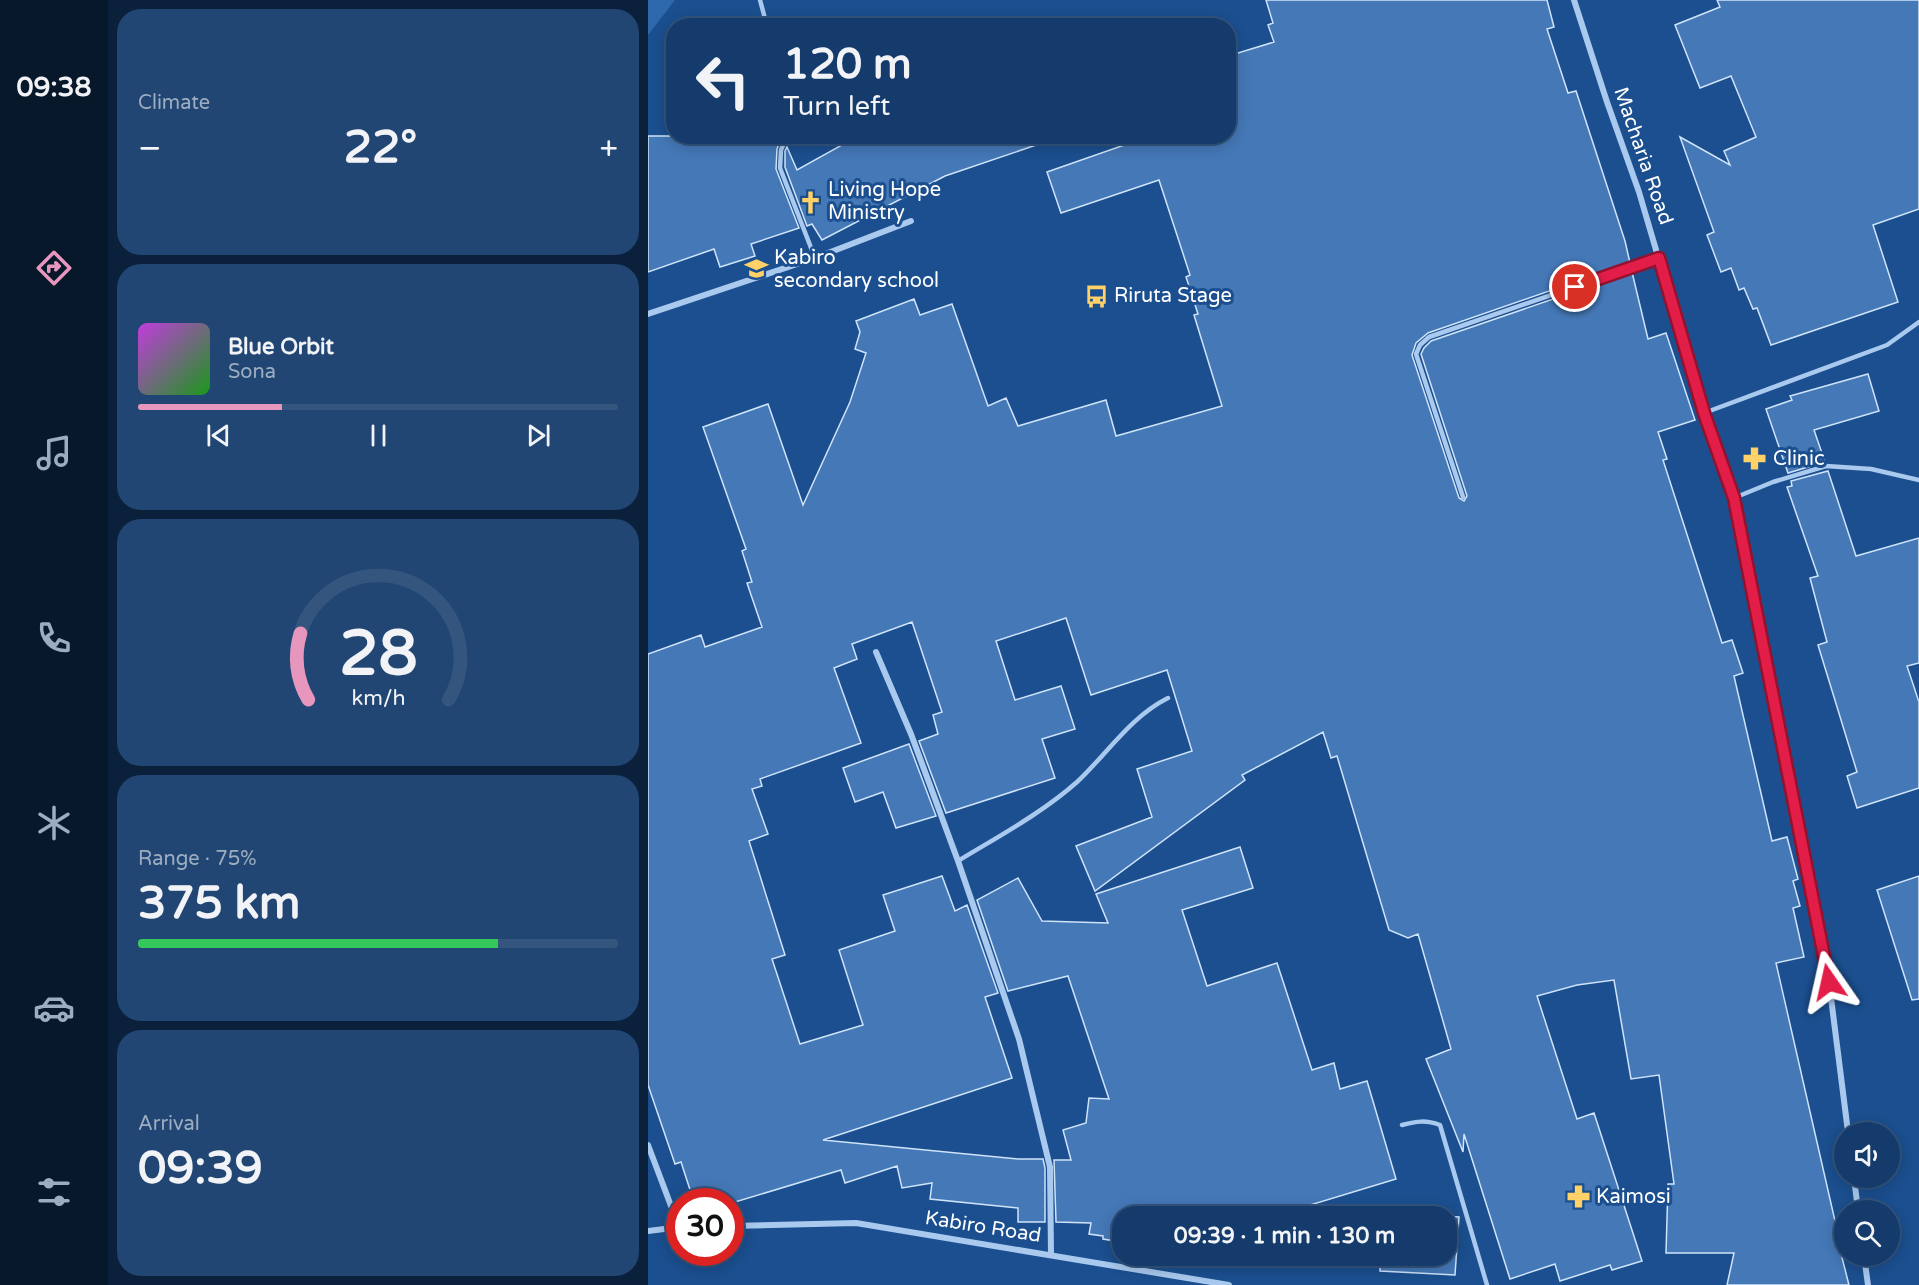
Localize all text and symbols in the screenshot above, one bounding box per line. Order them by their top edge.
text: 120 m [783,39,912,90]
icon: left [684,42,762,120]
text: 09:38 [17,71,91,104]
street label: Macharia Road [1608,84,1678,228]
text: Turn left [783,90,890,123]
text: Climate [138,91,210,115]
text: 22° [344,121,417,175]
text: − [138,129,162,168]
text: + [599,129,618,168]
place label: Living Hope Ministry [828,178,941,225]
church icon: Living Hope Ministry [797,189,823,215]
place label: Kabiro secondary school [774,246,939,293]
icon: directions [33,247,75,289]
school or university icon: Kabiro secondary school [743,256,769,282]
pin [1549,261,1600,312]
icon: arrive [1558,270,1591,303]
bus stop icon: Riruta Stage [1083,283,1109,309]
place label: Riruta Stage [1114,284,1232,308]
text: Blue Orbit [228,334,334,360]
text: Sona [228,360,276,384]
icon: previous [202,419,235,452]
icon: pause [362,419,395,452]
icon: next [522,419,555,452]
icon: music [33,432,75,474]
pharmacy icon: Clinic [1742,446,1768,472]
place label: Clinic [1773,447,1825,471]
icon: phone [33,617,75,659]
text: 28 [339,617,417,692]
text: km/h [351,685,405,711]
icon: climate [33,802,75,844]
text: Range · 75% [138,847,257,871]
text: 375 km [138,877,300,931]
position arrow [1797,950,1861,1014]
icon: car [33,987,75,1029]
text: Arrival [138,1112,200,1136]
map controls [1834,1122,1900,1266]
button: sound [1834,1122,1900,1188]
text: 09:39 [138,1142,263,1196]
icon: filters [33,1171,75,1213]
pharmacy icon: Kaimosi [1565,1184,1591,1210]
place label: Kaimosi [1596,1185,1671,1209]
speed limit sign: 30 [666,1188,744,1266]
button: search [1834,1200,1900,1266]
street label: Kabiro Road [923,1206,1043,1248]
text: 09:39 · 1 min · 130 m [1174,1223,1395,1249]

